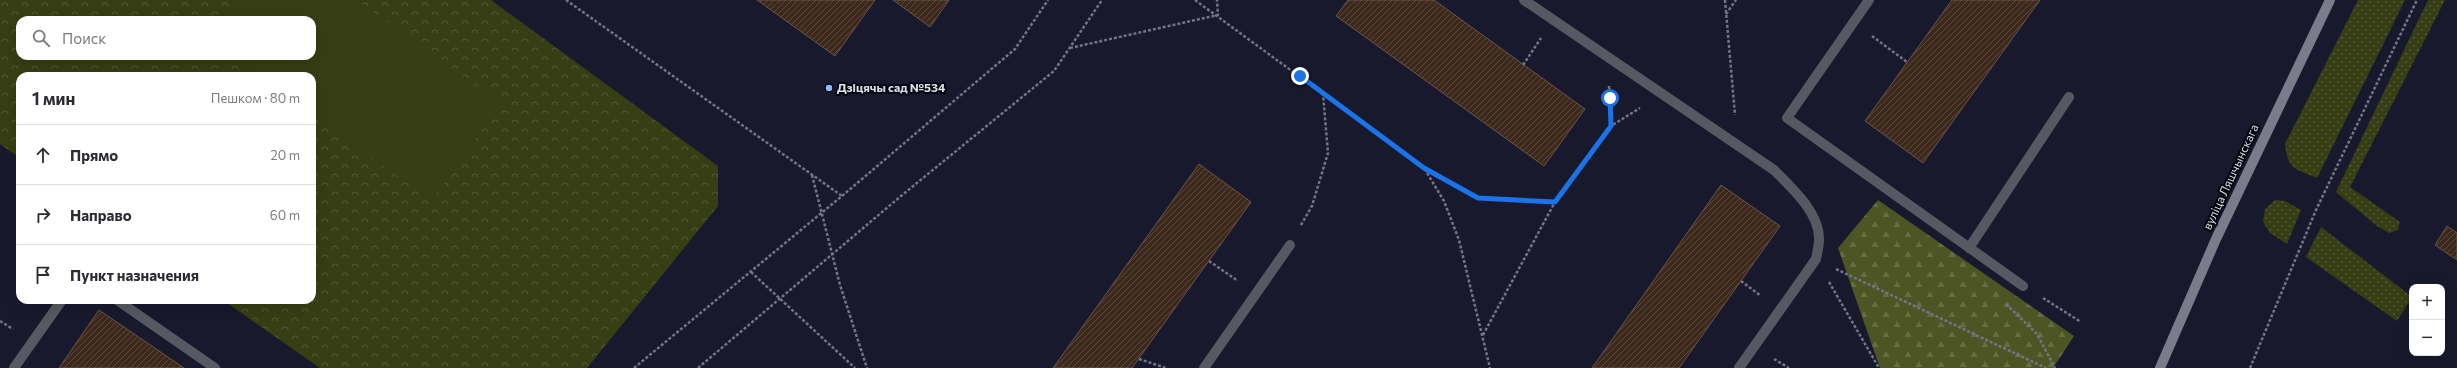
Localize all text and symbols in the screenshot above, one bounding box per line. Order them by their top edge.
search box [16,16,316,60]
icon: search [30,27,52,49]
text: Поиск [62,29,106,47]
route end [1291,67,1309,85]
place label: Дзіцячы сад №534 [837,80,946,94]
marker: Дзіцячы сад №534 [824,83,834,93]
text: 1 мин [32,88,75,109]
route start [1601,89,1619,107]
text: Пешком · 80 m [211,90,300,106]
street label: вуліца Ляшчынскага [2199,122,2261,232]
icon: ahead [32,144,54,166]
text: Прямо [70,146,118,164]
text: 20 m [271,147,300,163]
icon: right [32,204,54,226]
text: Направо [70,206,132,224]
text: 60 m [270,207,300,223]
icon: arrive [32,264,54,286]
text: Пункт назначения [70,266,199,284]
map controls [2409,284,2445,356]
button: + [2409,284,2445,320]
button: − [2409,320,2445,356]

